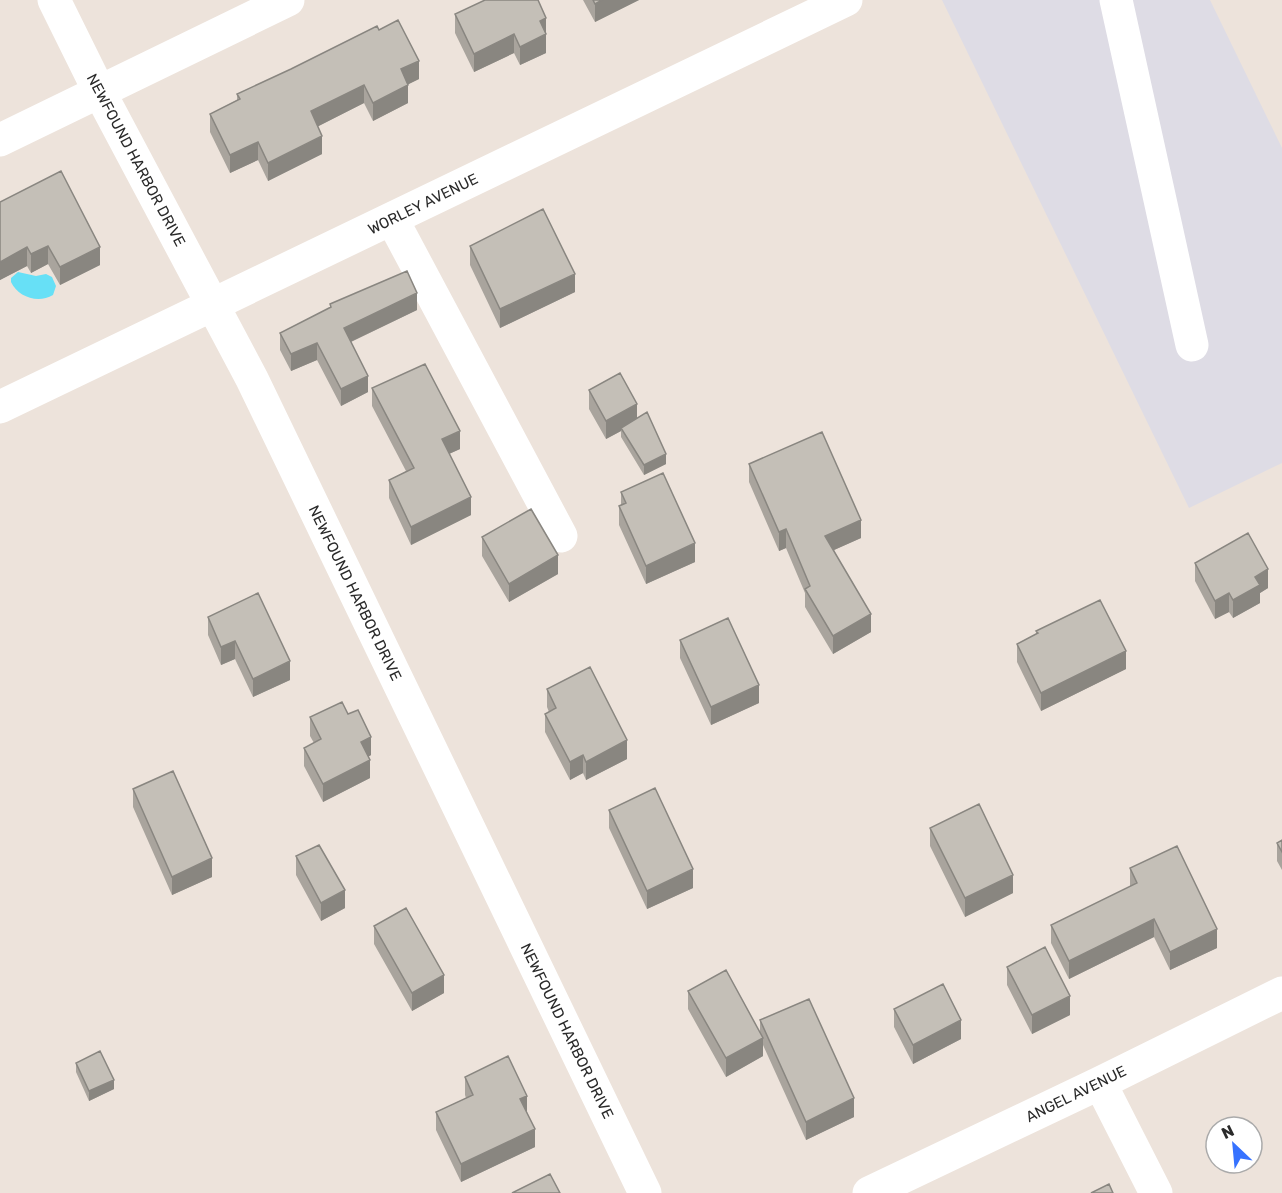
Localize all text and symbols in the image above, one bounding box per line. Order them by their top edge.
street label: NEWFOUND HARBOR DRIVE [83,71,189,249]
street label: WORLEY AVENUE [365,170,481,238]
street label: NEWFOUND HARBOR DRIVE [305,502,405,684]
street label: NEWFOUND HARBOR DRIVE [517,940,617,1122]
street label: ANGEL AVENUE [1023,1062,1129,1126]
north arrow [1204,1115,1264,1175]
text: N [1218,1121,1237,1143]

